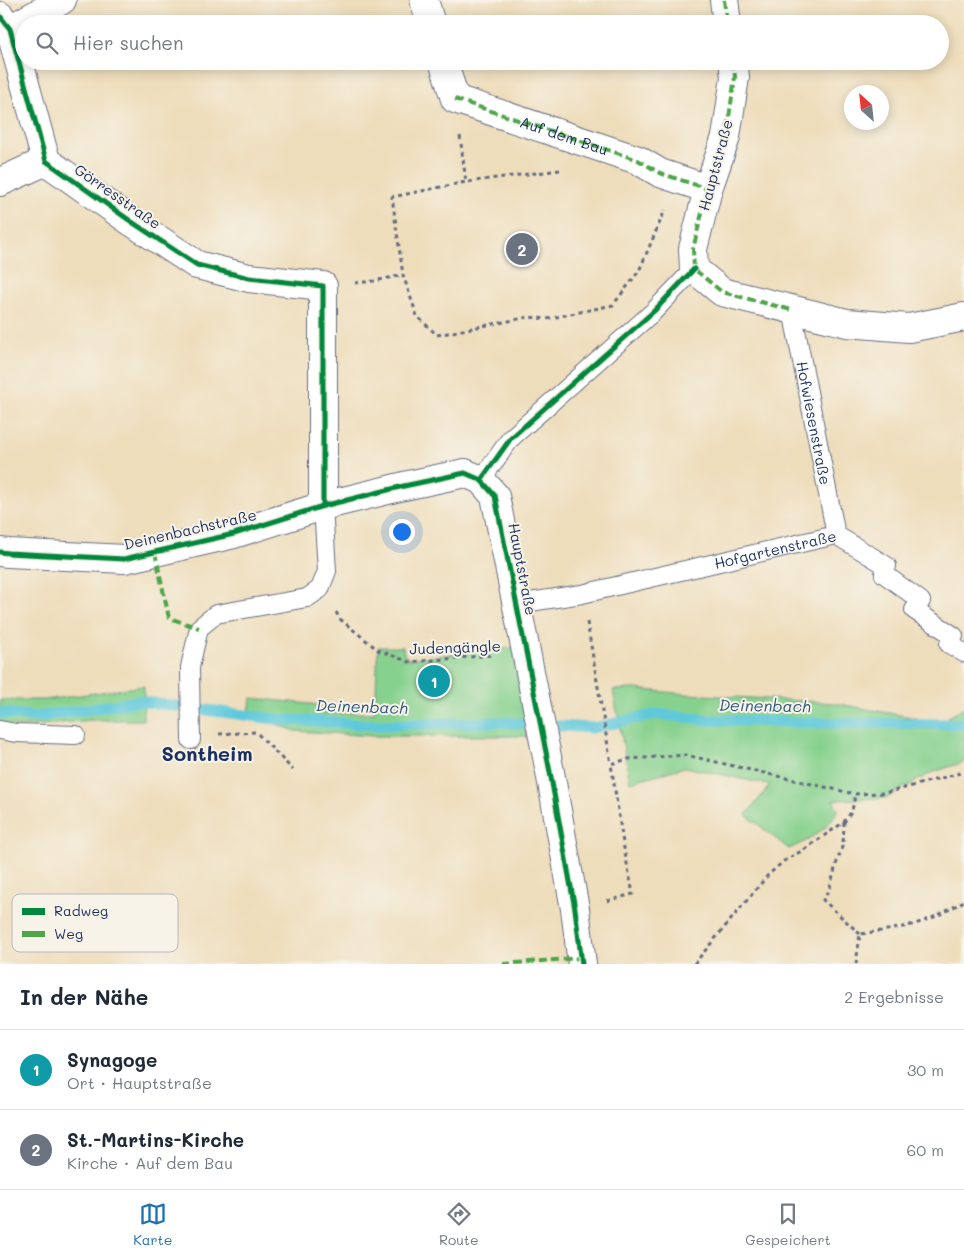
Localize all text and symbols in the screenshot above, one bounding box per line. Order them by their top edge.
search box [15,15,949,70]
icon: search [33,29,61,57]
text: Hier suchen [73,30,184,55]
north arrow [844,85,889,130]
street label: Auf dem Bau [518,111,611,159]
street label: Hauptstraße [693,117,737,213]
street label: Görresstraße [71,159,165,233]
pin: 2 [506,230,538,268]
street label: Hofwiesenstraße [792,359,836,486]
street label: Deinenbachstraße [122,504,258,554]
your location [389,519,415,545]
street label: Hauptstraße [504,521,542,617]
street label: Hofgartenstraße [712,525,838,573]
street label: Judengängle [409,635,501,659]
pin: 1 [418,662,450,700]
water label: Deinenbach [316,694,408,718]
water label: Deinenbach [719,694,811,716]
district label: Sontheim [161,740,253,766]
legend [12,894,178,952]
text: Radweg [54,901,108,920]
text: Weg [54,924,83,943]
text: In der Nähe [20,983,148,1010]
text: 2 Ergebnisse [844,986,944,1007]
text: Synagoge [67,1047,157,1072]
text: 1 [32,1059,40,1080]
text: 30 m [907,1059,944,1080]
text: Ort · Hauptstraße [67,1072,212,1093]
text: St.-Martins-Kirche [67,1127,244,1152]
text: 2 [32,1139,40,1160]
text: 60 m [907,1139,944,1160]
text: Kirche · Auf dem Bau [67,1152,233,1173]
tab: Karte [133,1200,172,1249]
tab: Route [439,1200,479,1249]
tab: Gespeichert [745,1200,831,1249]

